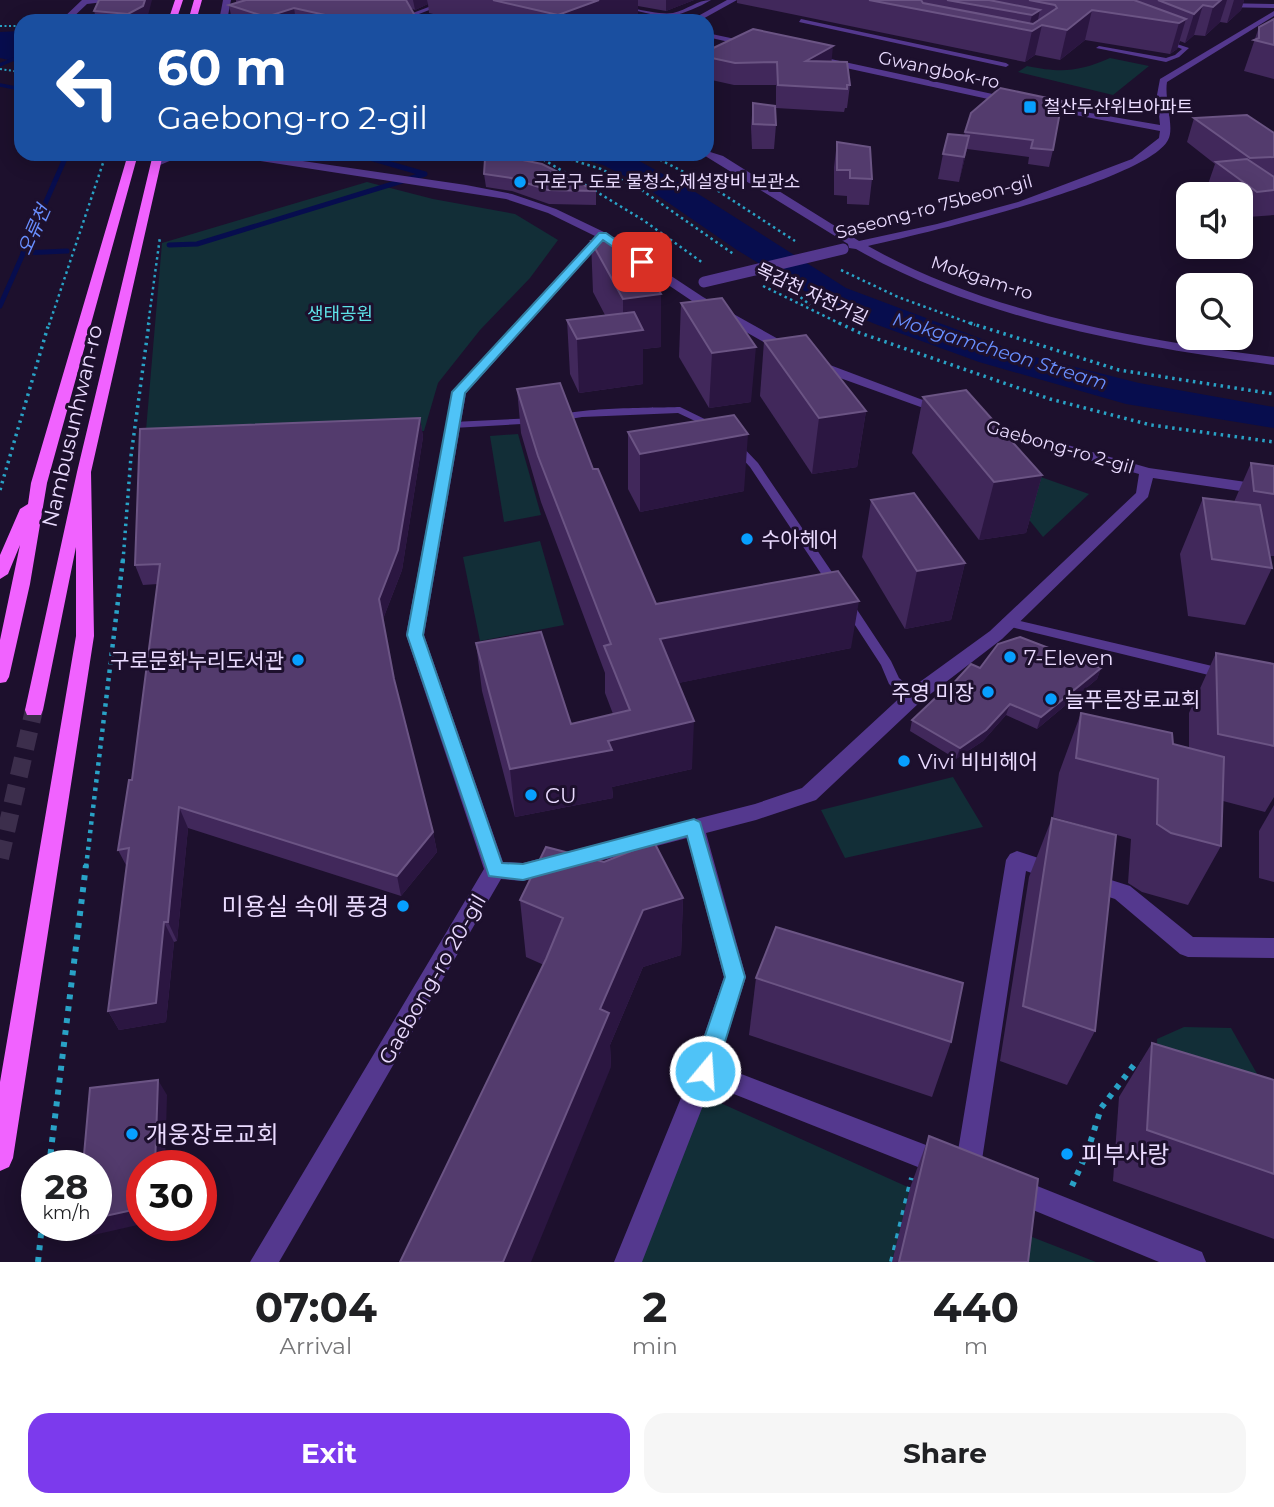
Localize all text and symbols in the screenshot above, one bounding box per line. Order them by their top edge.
text: 60 m [157,38,287,97]
icon: left [42,42,133,133]
street label: Gwangbok-ro [876,46,1002,94]
place label: 철산두산위브아파트 [1044,96,1193,118]
text: Gaebong-ro 2-gil [157,98,428,137]
marker: 철산두산위브아파트 [1022,99,1038,115]
street label: Saseong-ro 75beon-gil [833,170,1035,244]
place label: 구로구 도로 물청소,제설장비 보관소 [534,171,800,193]
marker: 구로구 도로 물청소,제설장비 보관소 [512,174,528,190]
map controls [1176,182,1253,350]
button: sound [1176,182,1253,259]
water label: 오류천 [13,200,56,259]
pin [612,232,672,292]
icon: arrive [623,243,661,281]
street label: Mokgam-ro [928,251,1036,305]
street label: 목감천 자전거길 [753,259,871,329]
button: search [1176,273,1253,350]
park label: 생태공원 [307,303,373,325]
water label: Mokgamcheon Stream [890,307,1110,395]
street label: Nambusunhwan-ro [37,323,107,529]
street label: Gaebong-ro 2-gil [984,415,1136,479]
place label: 수아헤어 [761,527,838,552]
marker: 수아헤어 [739,531,755,547]
place label: 7-Eleven [1024,645,1113,670]
place label: 구로문화누리도서관 [110,648,284,673]
marker: 7-Eleven [1002,649,1018,665]
marker: 구로문화누리도서관 [290,652,306,668]
place label: 주영 미장 [891,680,974,705]
marker: 주영 미장 [980,684,996,700]
place label: 늘푸른장로교회 [1065,687,1200,712]
marker: 늘푸른장로교회 [1043,691,1059,707]
place label: Vivi 비비헤어 [918,749,1038,774]
marker: Vivi 비비헤어 [896,753,912,769]
place label: CU [545,783,577,808]
marker: CU [523,787,539,803]
street label: Gaebong-ro 20-gil [373,890,491,1068]
place label: 미용실 속에 풍경 [222,892,389,921]
marker: 미용실 속에 풍경 [395,898,411,914]
position arrow [668,1034,742,1108]
place label: 개웅장로교회 [146,1120,278,1149]
marker: 개웅장로교회 [124,1126,140,1142]
place label: 피부사랑 [1081,1140,1169,1169]
marker: 피부사랑 [1059,1146,1075,1162]
speed limit sign: 30 [126,1150,217,1241]
text: 28 [45,1165,88,1208]
text: km/h [42,1202,91,1224]
text: 07:04 [255,1281,377,1333]
text: 2 [642,1281,667,1333]
text: 440 [933,1281,1019,1333]
text: Arrival [280,1332,352,1360]
text: min [632,1332,678,1360]
text: m [964,1332,988,1360]
button: Exit [28,1413,630,1493]
button: Share [644,1413,1246,1493]

